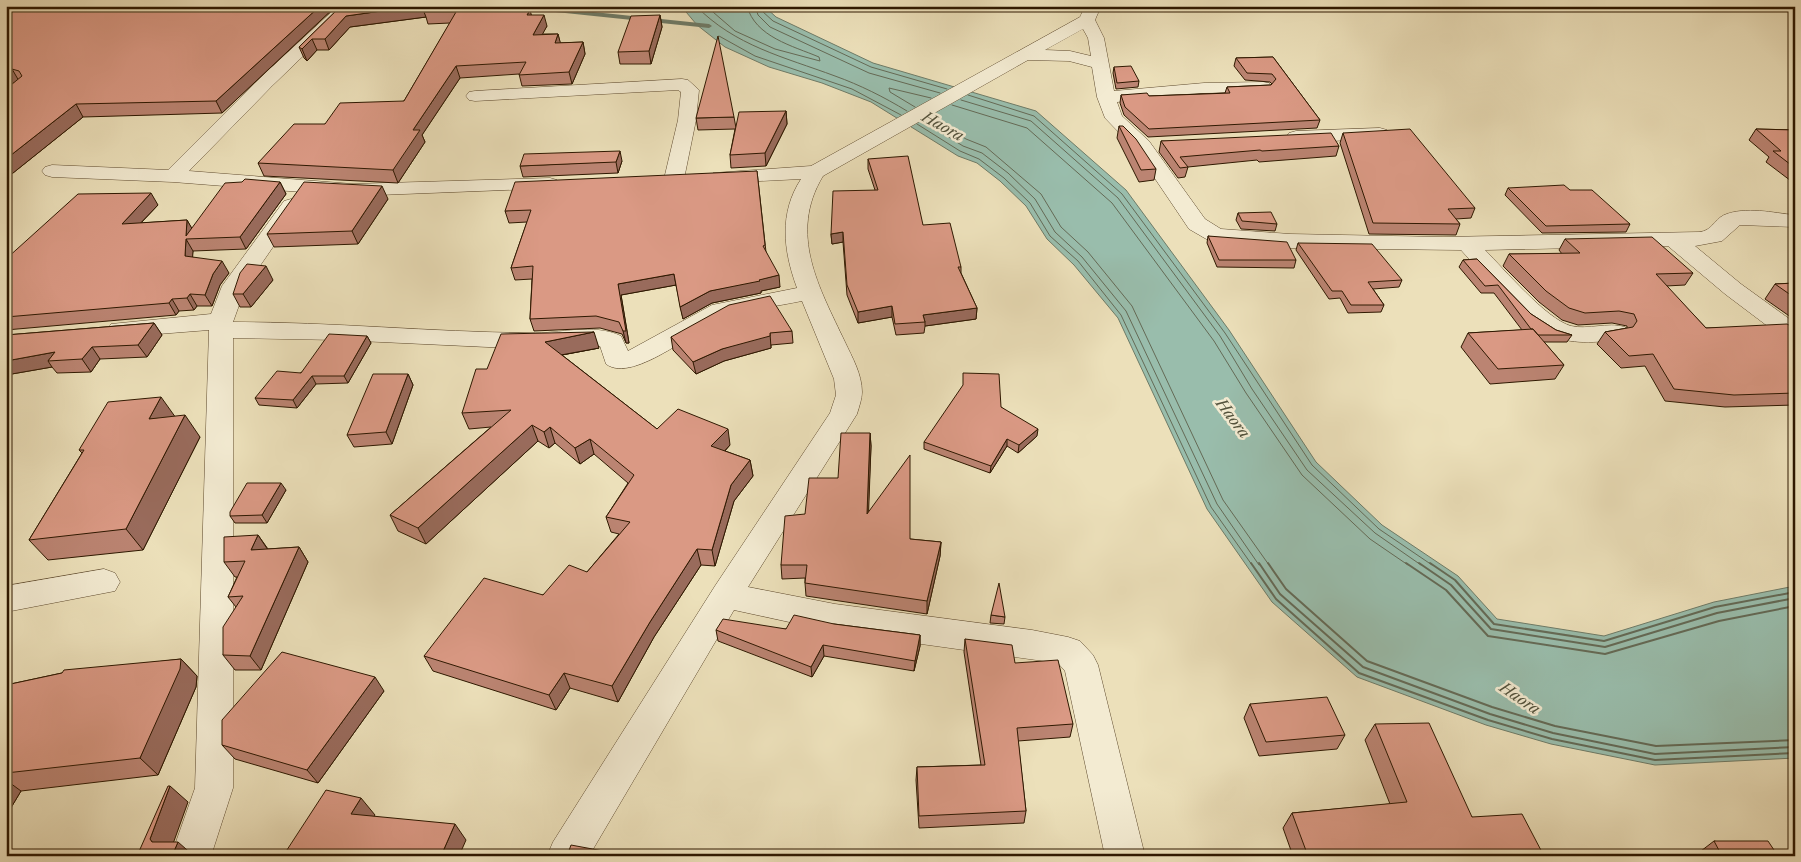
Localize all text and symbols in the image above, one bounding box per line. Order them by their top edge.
water label: Haora [918,106,967,145]
water label: Haora [1211,394,1254,442]
water label: Haora [1495,677,1544,718]

